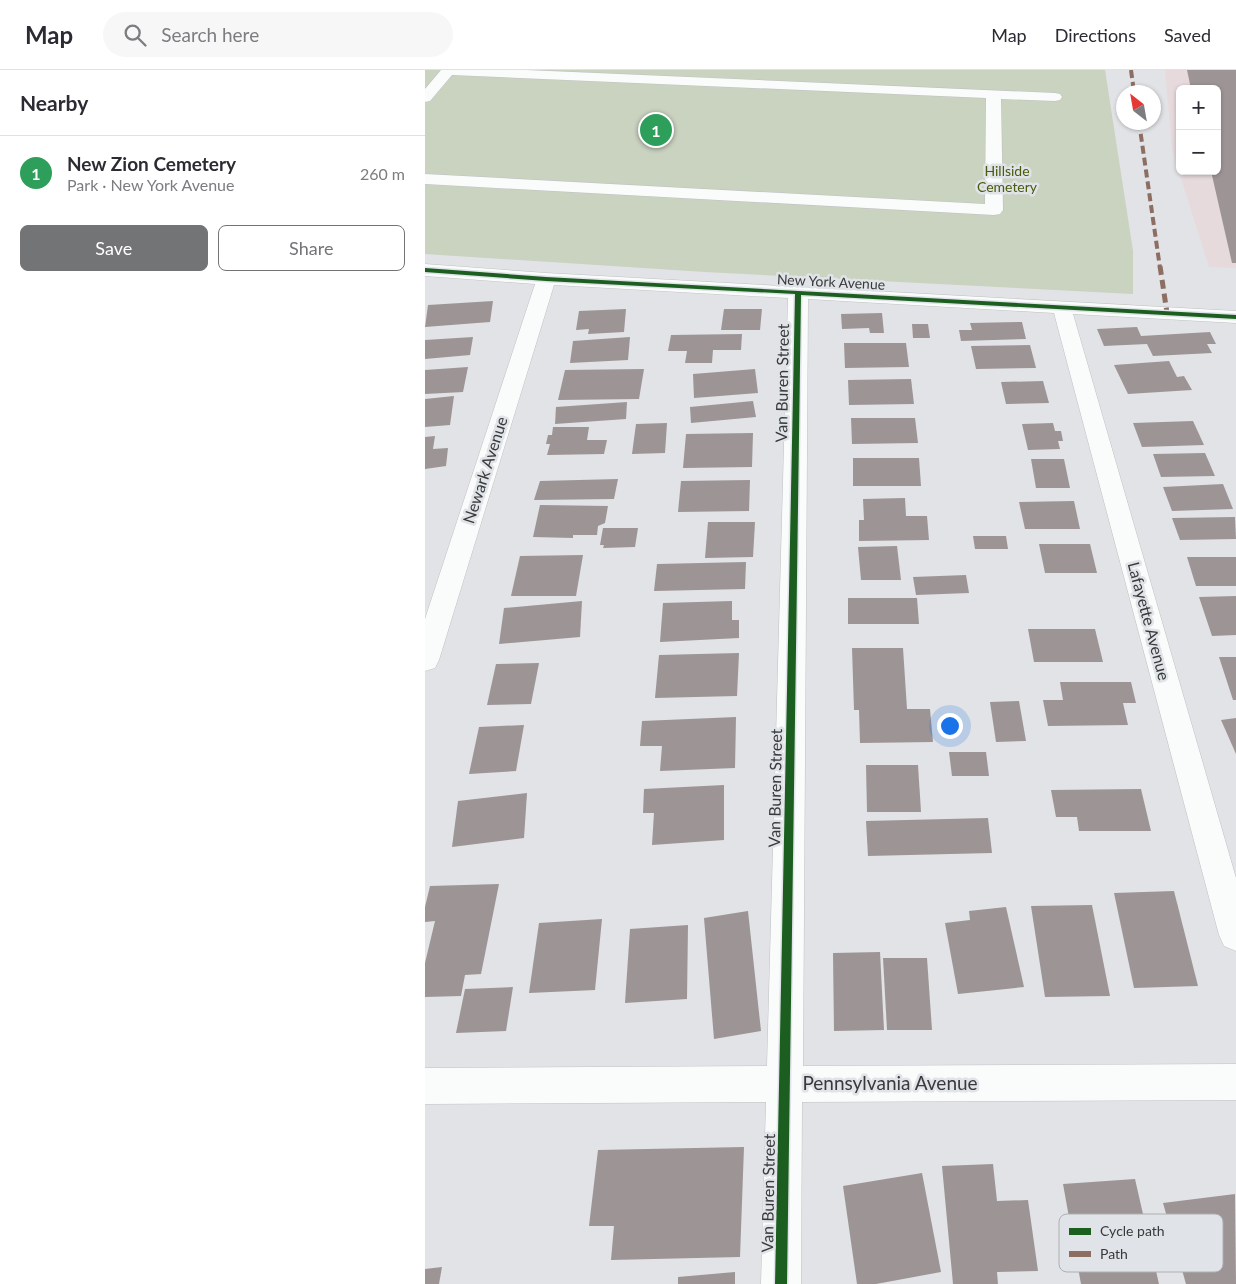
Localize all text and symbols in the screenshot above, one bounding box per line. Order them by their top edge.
search box [103,12,453,57]
text: Map [25,20,73,49]
icon: search [121,21,149,49]
text: Search here [161,23,259,46]
text: Map [991,24,1027,46]
text: Directions [1055,24,1136,46]
text: Saved [1164,24,1211,46]
north arrow [1116,85,1161,130]
map controls [1176,85,1221,175]
button: + [1176,85,1221,130]
text: Nearby [20,90,88,115]
pin: 1 [640,111,672,149]
button: − [1176,130,1221,175]
text: New Zion Cemetery [67,152,236,175]
park label: Hillside Cemetery [977,162,1038,195]
text: 1 [31,164,41,183]
text: 260 m [360,164,405,183]
text: Park · New York Avenue [67,175,234,194]
button: Save [20,225,208,271]
button: Share [218,225,405,271]
street label: New York Avenue [776,270,886,293]
street label: Van Buren Street [771,323,792,443]
street label: Newark Avenue [458,414,511,526]
street label: Lafayette Avenue [1125,560,1174,682]
your location [937,713,963,739]
street label: Van Buren Street [764,728,785,848]
street label: Pennsylvania Avenue [802,1071,978,1094]
street label: Van Buren Street [757,1133,778,1253]
legend [1059,1214,1223,1272]
text: Cycle path [1100,1222,1165,1239]
text: Path [1100,1245,1128,1262]

